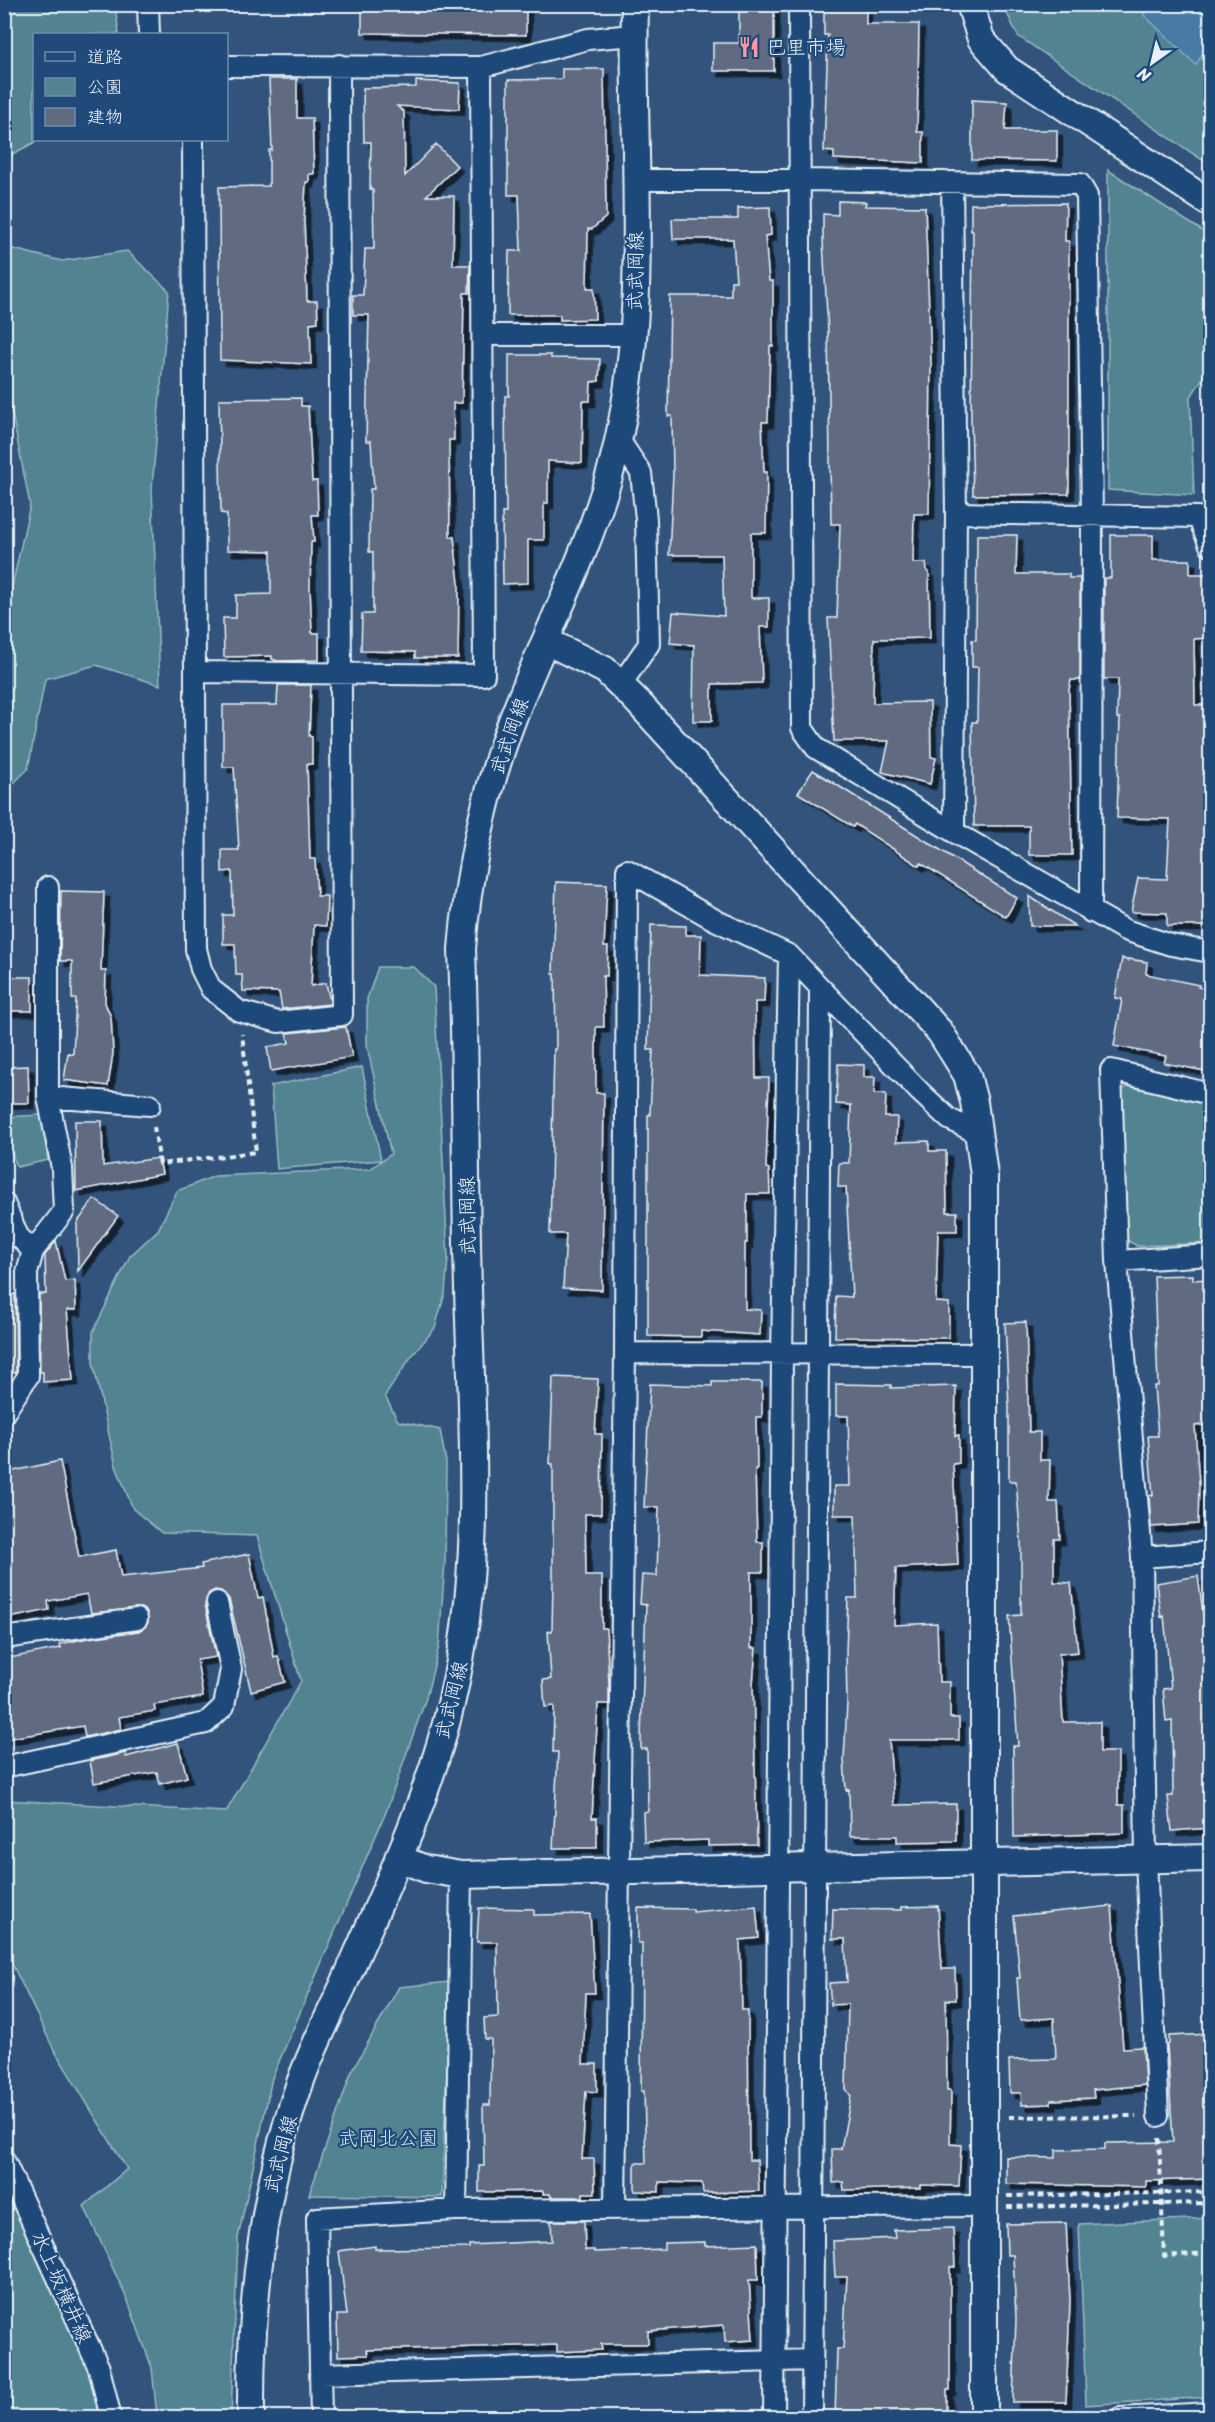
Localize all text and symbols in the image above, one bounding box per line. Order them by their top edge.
place label: 巴里市場 [766,30,846,65]
legend [33,33,228,141]
north arrow [1122,33,1182,93]
restaurant icon: 巴里市場 [737,35,761,59]
text: 道路 [87,41,123,73]
text: N [1130,59,1157,91]
text: 公園 [87,71,123,103]
text: 建物 [87,101,123,133]
street label: 武武岡線 [617,231,654,311]
street label: 武武岡線 [480,693,539,780]
street label: 武武岡線 [449,1176,486,1256]
street label: 武武岡線 [425,1657,478,1743]
street label: 武武岡線 [253,2111,308,2197]
park label: 武岡北公園 [338,2121,438,2156]
street label: 水上坂横井線 [21,2225,102,2349]

